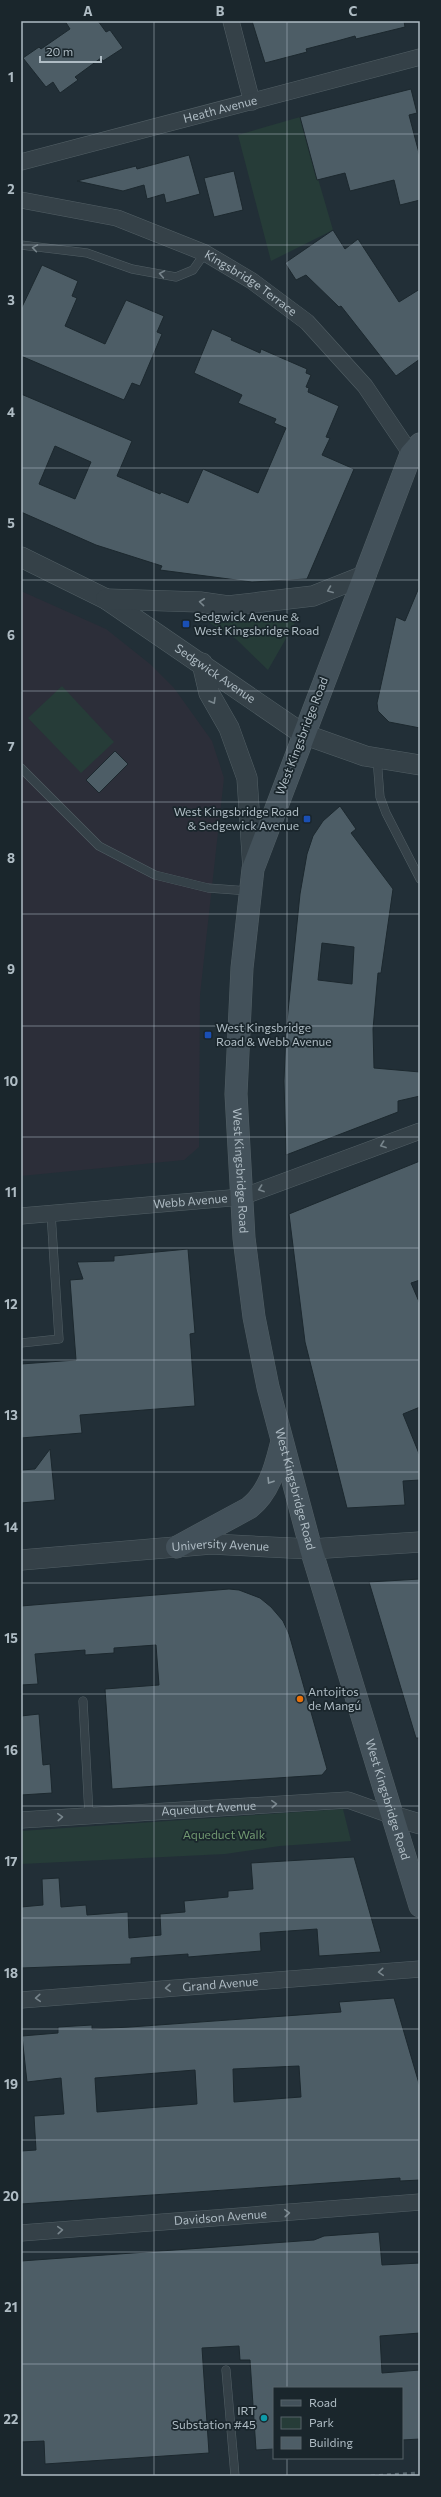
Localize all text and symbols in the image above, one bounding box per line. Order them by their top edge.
text: A [83,3,93,19]
text: B [216,3,225,19]
text: C [349,3,358,19]
scale bar [40,38,101,64]
text: 20 m [46,44,73,58]
text: 1 [8,69,14,85]
street label: Heath Avenue [182,92,258,125]
text: 2 [7,181,15,197]
one-way arrow [32,244,39,253]
street label: Kingsbridge Terrace [202,246,300,318]
one-way arrow [159,270,165,279]
text: 3 [7,292,15,308]
text: 4 [7,404,15,420]
text: 5 [7,515,15,531]
one-way arrow [326,585,333,593]
one-way arrow [199,598,205,607]
place label: Sedgwick Avenue & West Kingsbridge Road [194,609,319,637]
marker: Sedgwick Avenue & West Kingsbridge Road [181,619,191,629]
text: 6 [7,627,15,643]
street label: Sedgwick Avenue [173,640,258,705]
street label: West Kingsbridge Road [272,675,330,797]
one-way arrow [208,696,215,704]
text: 7 [7,738,15,754]
place label: West Kingsbridge Road & Sedgewick Avenue [174,804,299,832]
marker: West Kingsbridge Road & Sedgewick Avenue [302,814,312,824]
text: 8 [7,850,15,866]
text: 9 [7,961,15,977]
place label: West Kingsbridge Road & Webb Avenue [216,1020,332,1048]
marker: West Kingsbridge Road & Webb Avenue [203,1030,213,1040]
text: 10 [4,1073,19,1089]
street label: West Kingsbridge Road [231,1108,252,1234]
one-way arrow [380,1140,387,1148]
text: 11 [5,1184,17,1200]
one-way arrow [258,1185,265,1193]
street label: Webb Avenue [153,1190,228,1211]
text: 12 [4,1296,18,1312]
text: 13 [4,1407,18,1423]
street label: West Kingsbridge Road [273,1426,319,1551]
one-way arrow [267,1477,275,1484]
text: 14 [4,1519,18,1535]
street label: University Avenue [171,1536,270,1553]
text: 15 [4,1630,18,1646]
place label: Antojitos de Mangú [308,1684,361,1712]
marker: Antojitos de Mangú [295,1694,305,1704]
street label: West Kingsbridge Road [363,1737,413,1861]
text: 16 [4,1742,18,1758]
street label: Aqueduct Avenue [161,1798,256,1817]
one-way arrow [271,1800,277,1809]
one-way arrow [57,1813,63,1822]
park label: Aqueduct Walk [183,1827,266,1841]
text: 17 [4,1853,18,1869]
text: 18 [4,1965,18,1981]
one-way arrow [378,1967,384,1976]
street label: Grand Avenue [182,1974,259,1993]
one-way arrow [165,1984,171,1993]
one-way arrow [35,1994,41,2003]
text: 19 [4,2076,18,2092]
text: 20 [3,2188,19,2204]
street label: Davidson Avenue [173,2206,267,2227]
one-way arrow [284,2208,290,2217]
one-way arrow [57,2225,63,2234]
text: 21 [4,2299,18,2315]
legend [273,2387,403,2459]
text: Road [309,2395,337,2409]
place label: IRT Substation #45 [172,2403,256,2431]
text: 22 [4,2411,18,2427]
marker: IRT Substation #45 [259,2413,269,2423]
text: Park [309,2415,335,2429]
text: Building [309,2435,353,2449]

